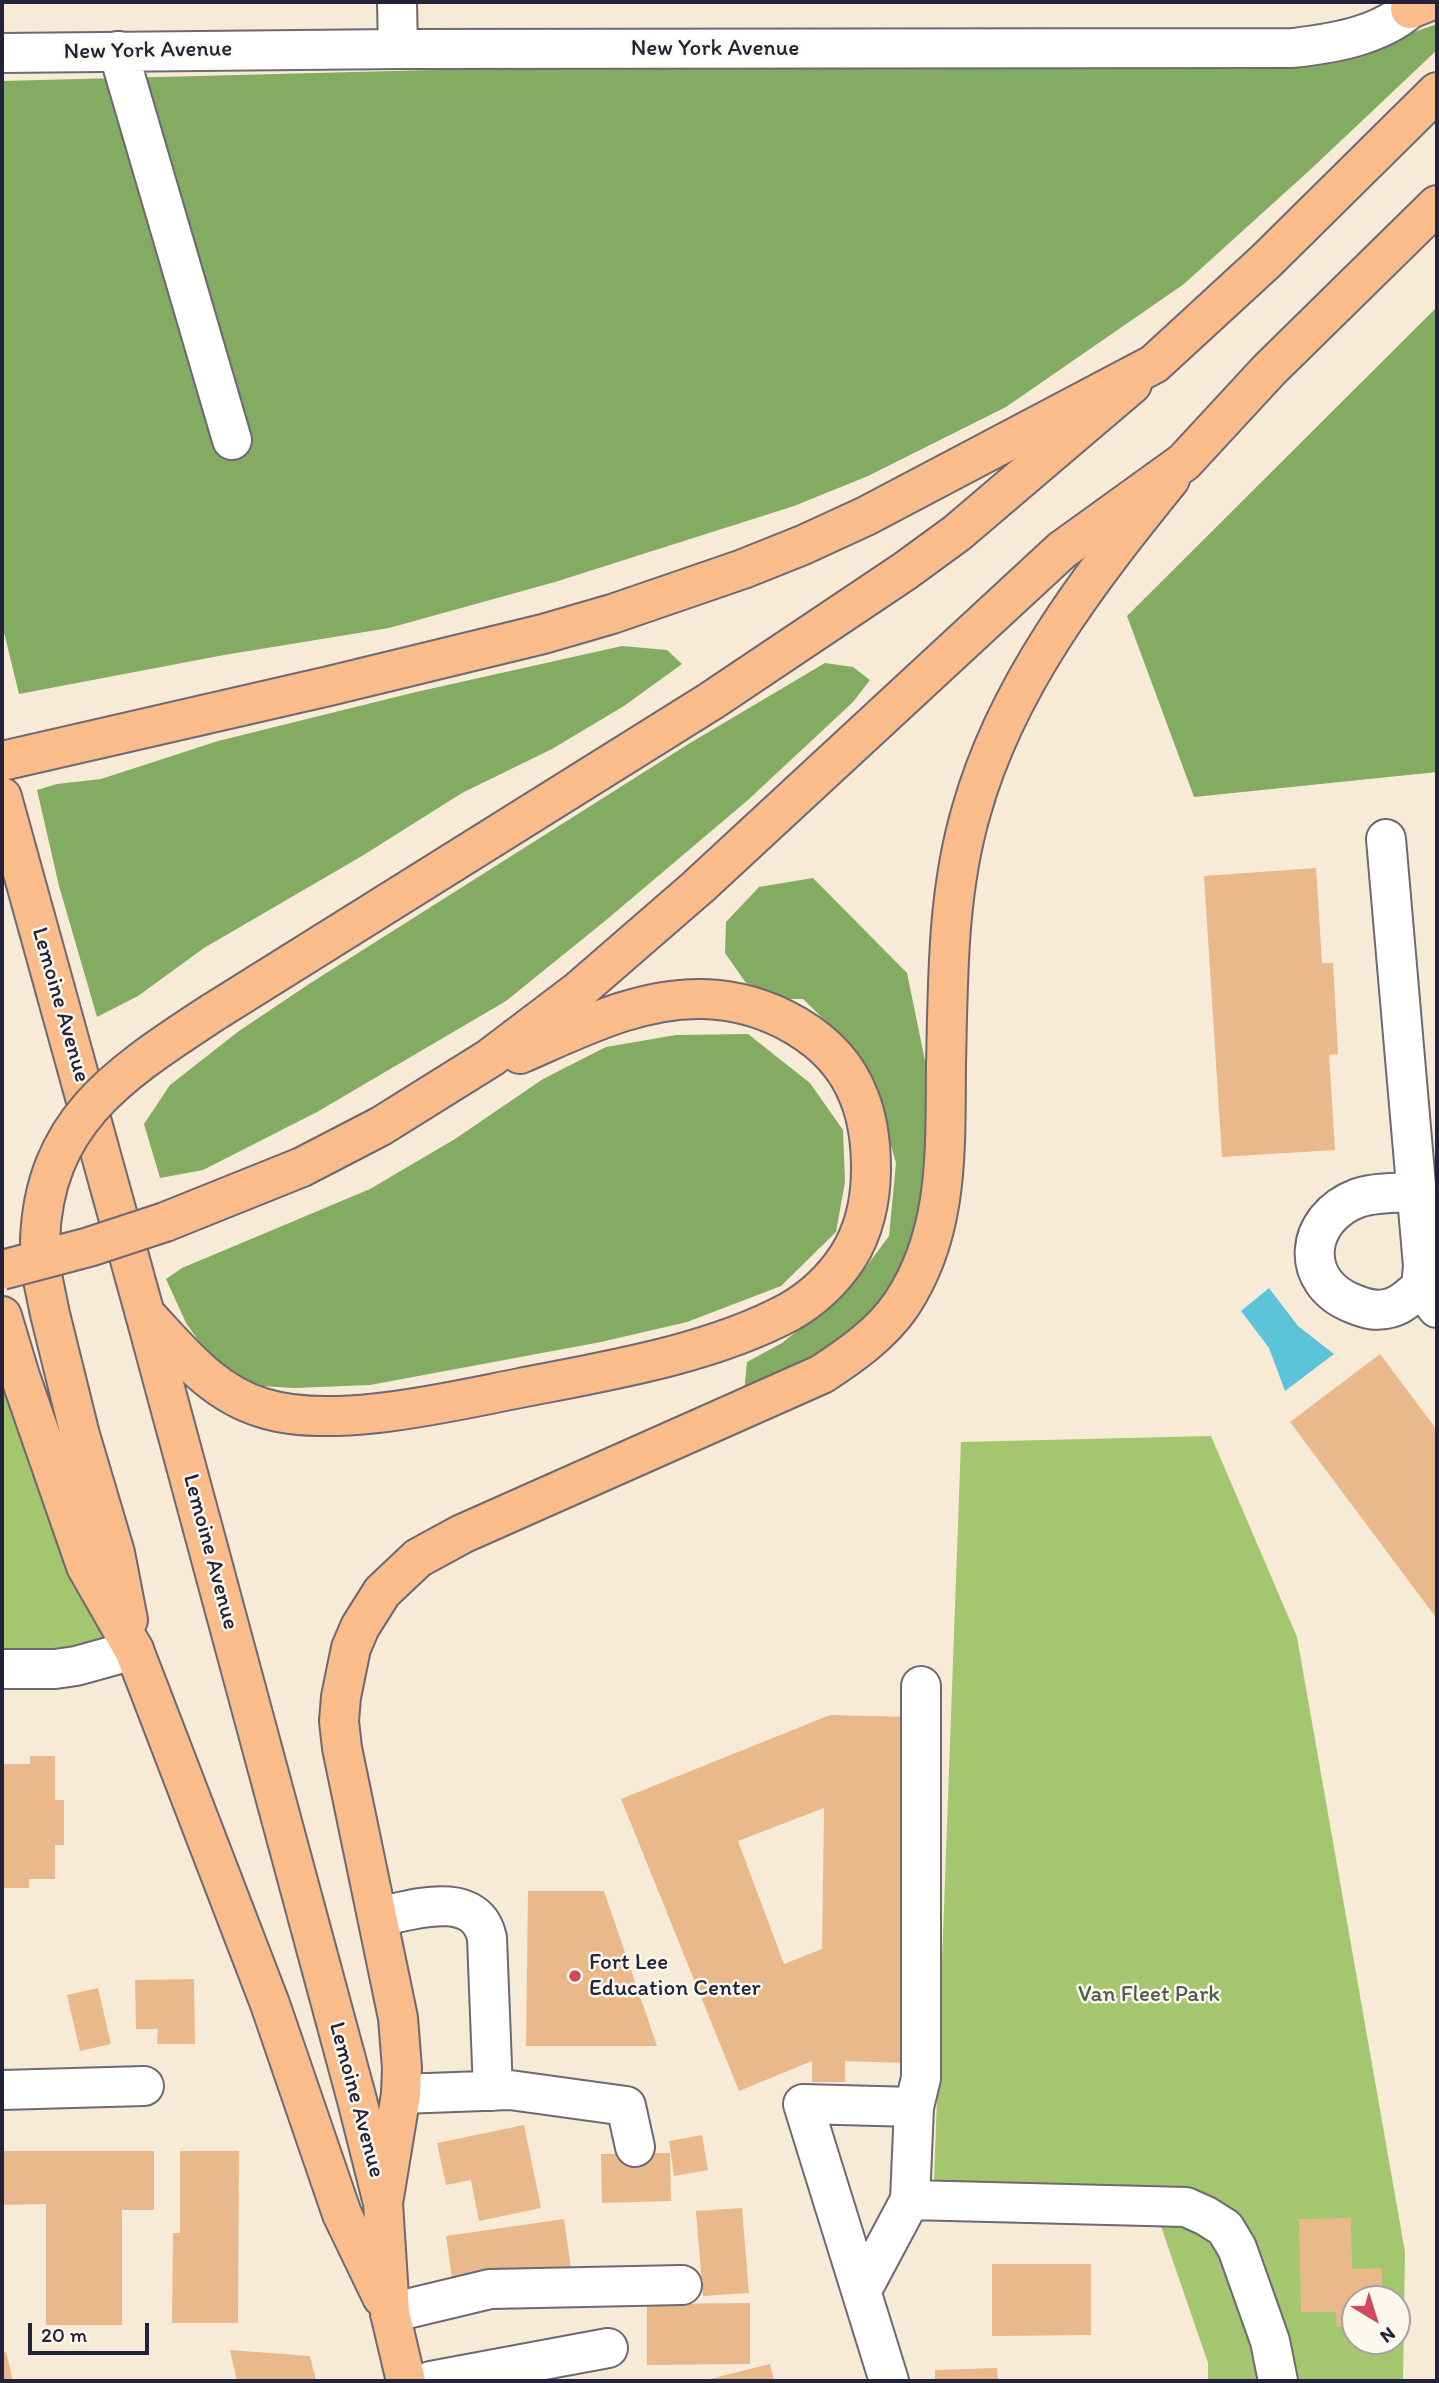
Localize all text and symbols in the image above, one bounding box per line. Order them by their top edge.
street label: New York Avenue [631,35,799,63]
street label: New York Avenue [63,36,233,66]
street label: Lemoine Avenue [25,924,95,1086]
street label: Lemoine Avenue [176,1471,244,1633]
place label: Fort Lee Education Center [589,1949,761,2003]
marker: Fort Lee Education Center [567,1968,583,1984]
park label: Van Fleet Park [1078,1981,1220,2009]
street label: Lemoine Avenue [322,2019,390,2181]
north arrow [1341,2285,1411,2355]
scale bar [32,2310,152,2354]
text: 20 m [41,2322,87,2347]
text: N [1376,2322,1400,2348]

